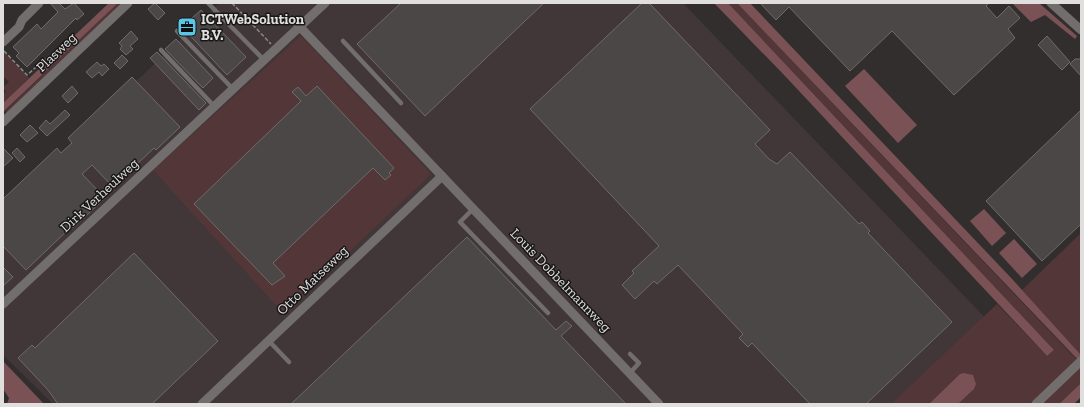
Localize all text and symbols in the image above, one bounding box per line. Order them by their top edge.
place label: ICTWebSolution B.V. [201,11,305,44]
office icon: ICTWebSolution B.V. [176,16,198,38]
street label: Plasweg [33,29,80,76]
street label: Dirk Verheulweg [57,155,142,236]
street label: Louis Dobbelmannweg [507,225,615,336]
street label: Otto Matseweg [273,242,352,319]

